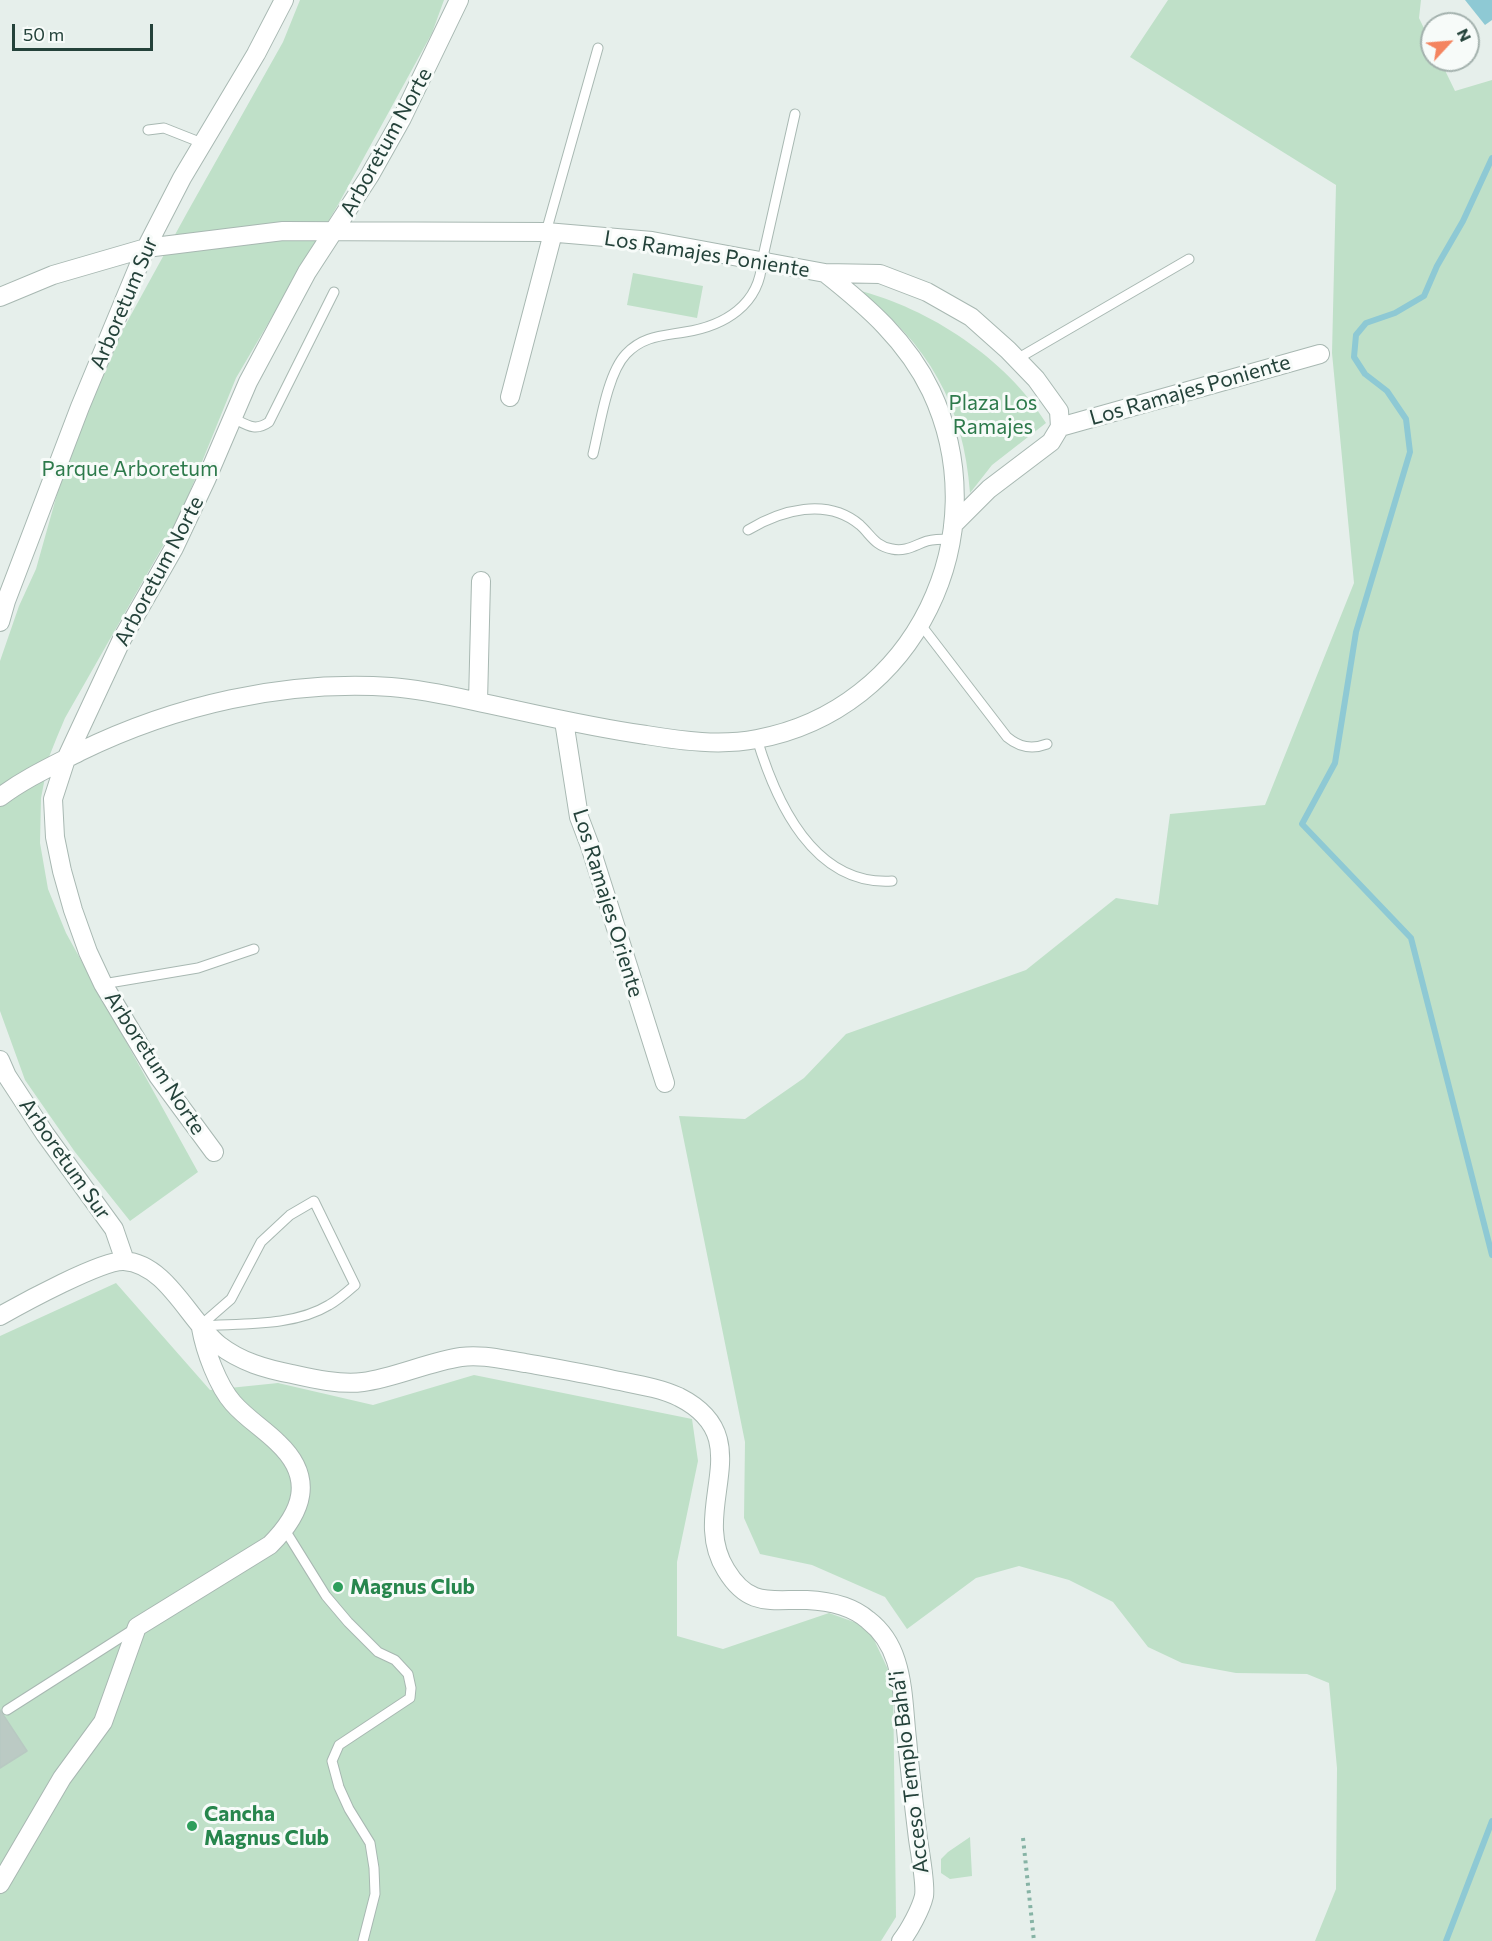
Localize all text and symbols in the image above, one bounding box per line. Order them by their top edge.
scale bar [15,12,156,50]
north arrow [1420,12,1480,72]
text: 50 m [23,23,64,45]
text: N [1454,25,1476,44]
street label: Arboretum Norte [335,63,437,221]
street label: Los Ramajes Poniente [602,225,812,283]
street label: Arboretum Sur [85,233,163,373]
street label: Los Ramajes Poniente [1087,349,1293,431]
park label: Plaza Los Ramajes [949,390,1037,440]
park label: Parque Arboretum [42,456,218,482]
street label: Arboretum Norte [109,492,209,650]
street label: Los Ramajes Oriente [567,806,649,1000]
street label: Arboretum Norte [99,987,211,1139]
street label: Arboretum Sur [14,1094,116,1224]
place label: Magnus Club [350,1574,475,1600]
marker: Magnus Club [331,1580,345,1594]
street label: Acceso Templo Bahá'i [884,1669,934,1875]
place label: Cancha Magnus Club [204,1801,329,1851]
marker: Cancha Magnus Club [185,1819,199,1833]

